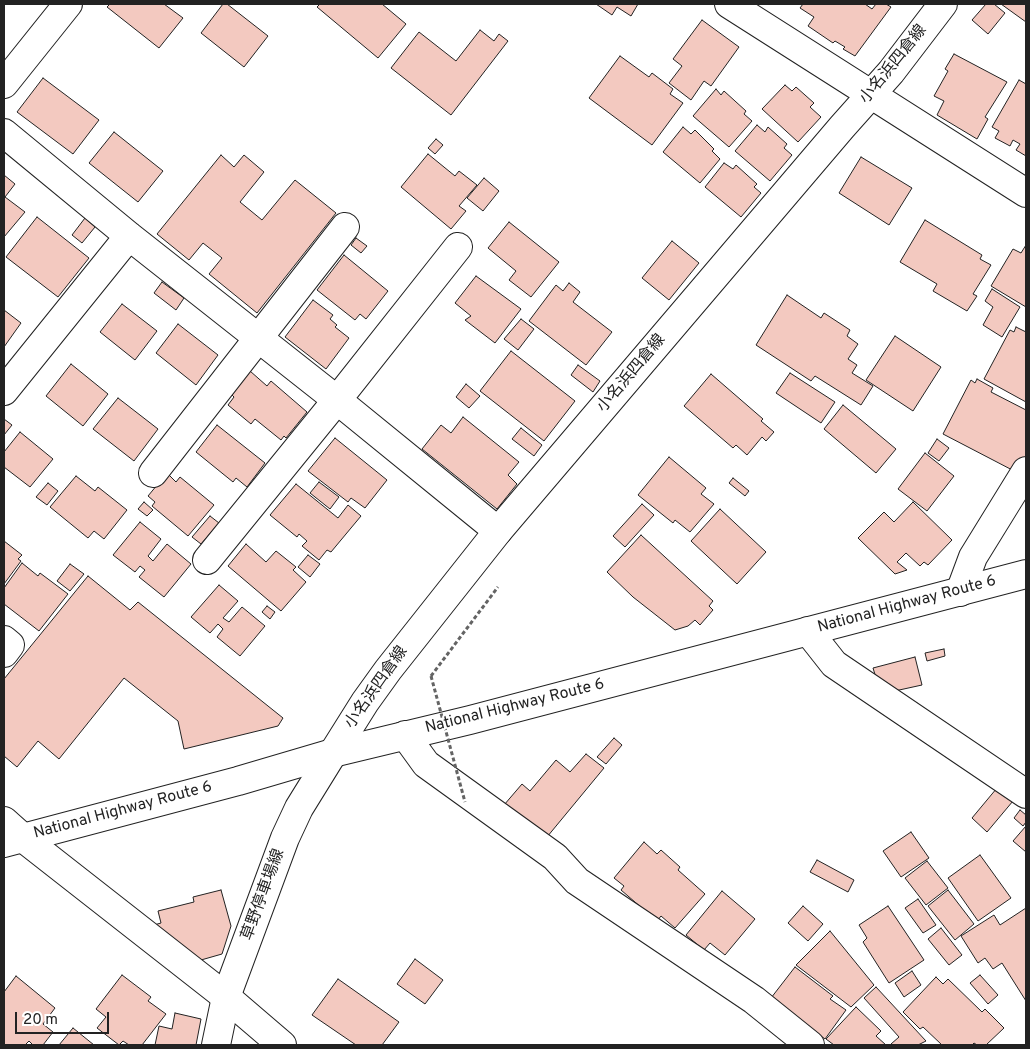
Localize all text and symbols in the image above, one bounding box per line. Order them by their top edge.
street label: 小名浜四倉線 [856,22,932,108]
street label: 小名浜四倉線 [594,331,670,417]
street label: National Highway Route 6 [816,572,998,638]
street label: 小名浜四倉線 [342,643,412,733]
street label: National Highway Route 6 [423,675,607,739]
street label: National Highway Route 6 [32,778,214,844]
street label: 草野停車場線 [239,847,289,943]
scale bar [18,1002,111,1034]
text: 20 m [23,1011,58,1030]

